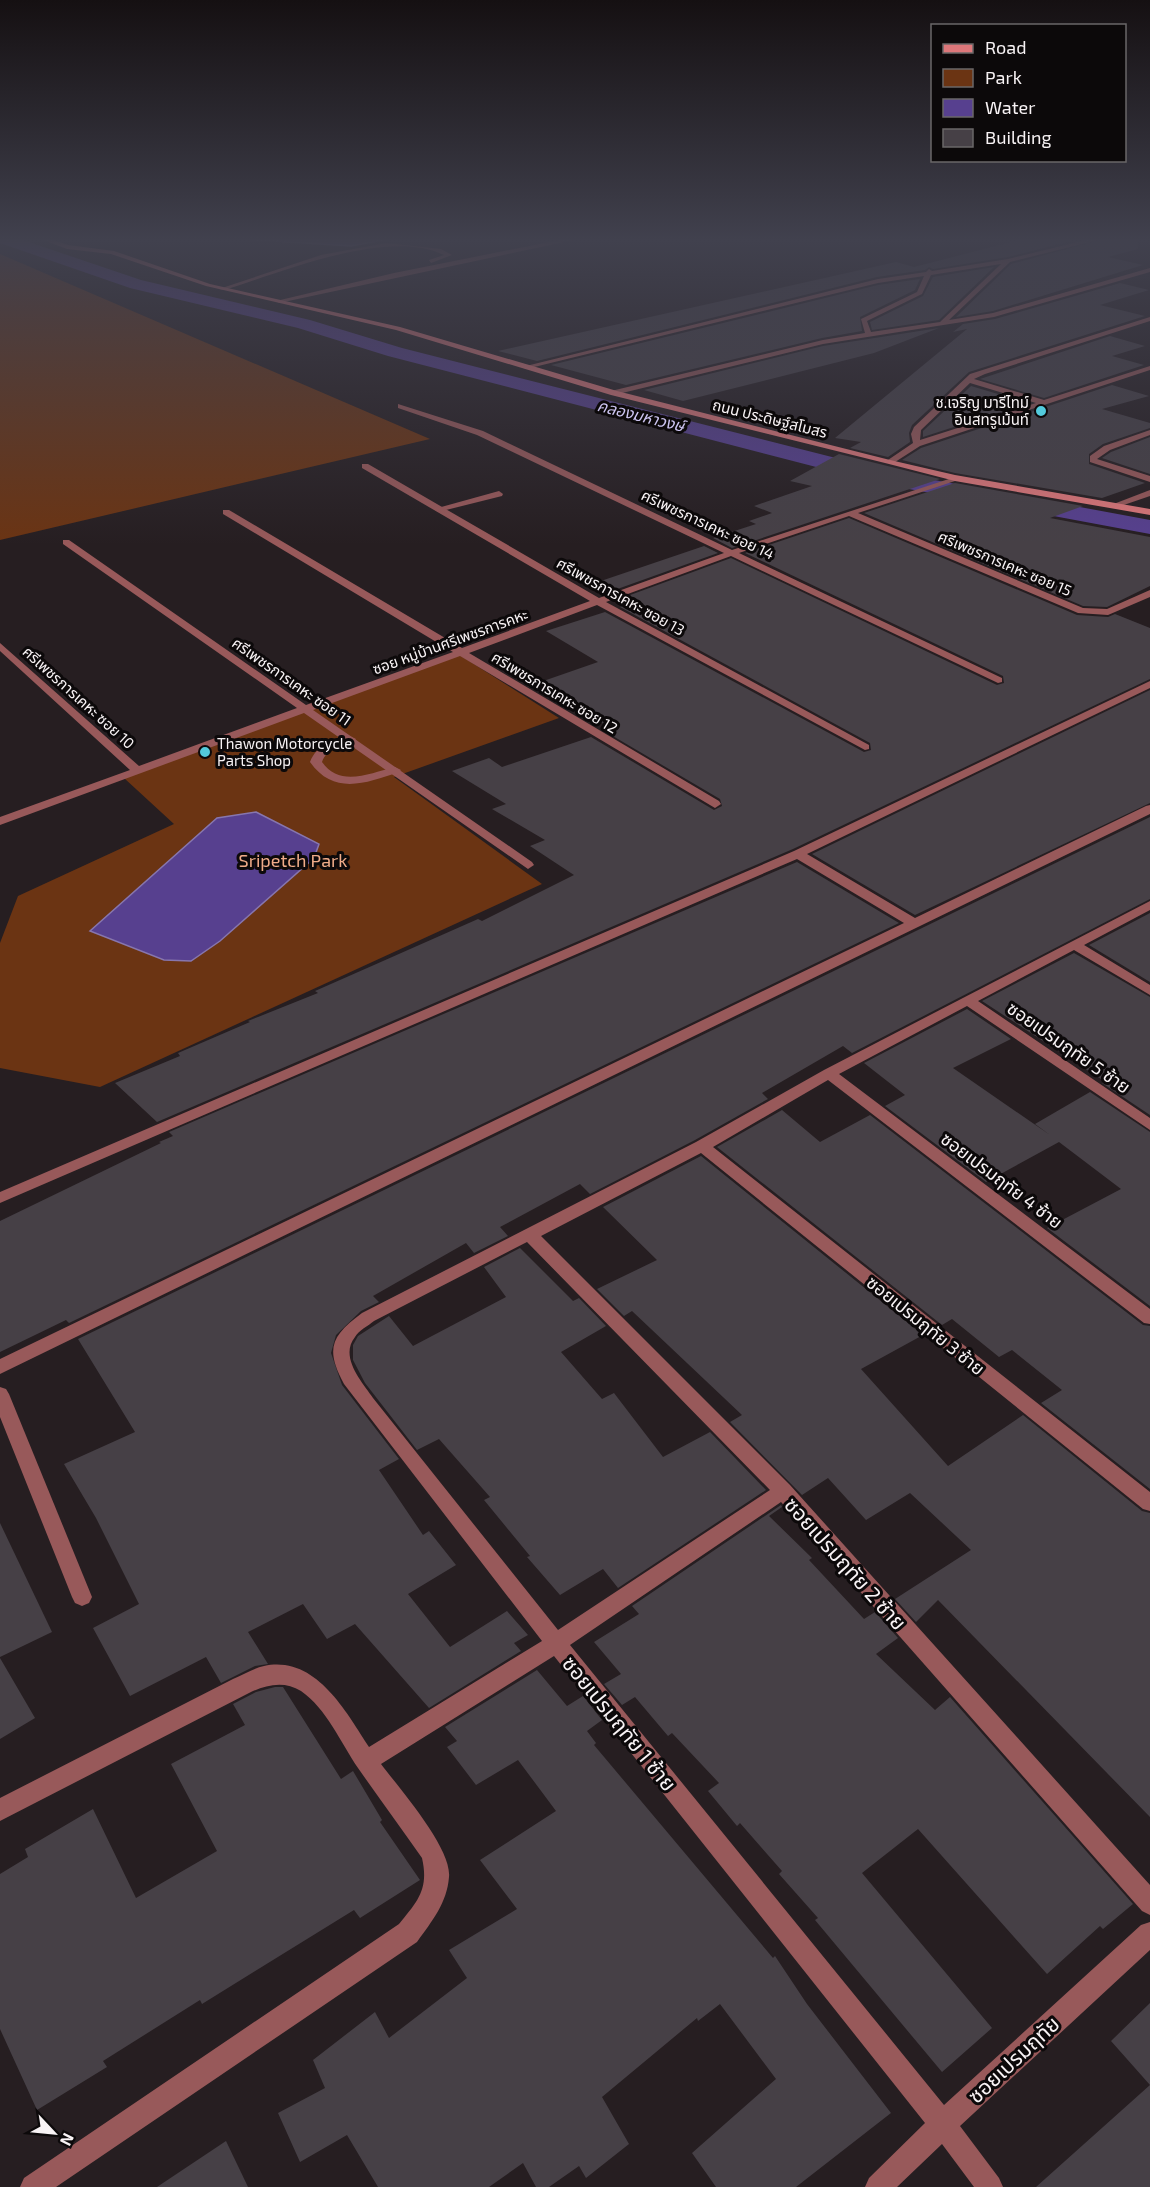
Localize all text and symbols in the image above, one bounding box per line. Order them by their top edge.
legend [931,24,1126,162]
text: Road [985,36,1026,58]
text: Park [985,66,1022,88]
text: Water [985,96,1035,118]
text: Building [985,126,1052,148]
place label: ช.เจริญ มารีไทม์ อินสทรูเม้นท์ [936,393,1029,429]
water label: คลองมหาวงษ์ [595,395,689,436]
street label: ถนน ประดิษฐ์สโมสร [711,395,829,441]
marker: ช.เจริญ มารีไทม์ อินสทรูเม้นท์ [1034,404,1048,418]
street label: ศรีเพชรการเคหะ ซอย 14 [639,485,777,563]
street label: ศรีเพชรการเคหะ ซอย 15 [936,527,1074,599]
street label: ศรีเพชรการเคหะ ซอย 13 [554,553,688,639]
street label: ซอย หมู่บ้านศรีเพชรการคหะ [370,605,530,678]
street label: ศรีเพชรการเคหะ ซอย 11 [229,633,355,729]
street label: ศรีเพชรการเคหะ ซอย 10 [19,642,139,752]
street label: ศรีเพชรการเคหะ ซอย 12 [489,647,621,737]
place label: Thawon Motorcycle Parts Shop [217,734,352,769]
marker: Thawon Motorcycle Parts Shop [198,745,212,759]
park label: Sripetch Park [239,849,347,871]
street label: ซอยเปรมฤทัย 5 ซ้าย [1003,996,1135,1098]
street label: ซอยเปรมฤทัย 4 ซ้าย [937,1127,1067,1233]
street label: ซอยเปรมฤทัย 3 ซ้าย [863,1271,989,1379]
street label: ซอยเปรมฤทัย 2 ซ้าย [780,1492,912,1634]
street label: ซอยเปรมฤทัย 1 ซ้าย [558,1651,682,1795]
street label: ซอยเปรมฤทัย [962,2010,1064,2108]
north arrow [24,2103,84,2163]
text: N [57,2130,79,2149]

